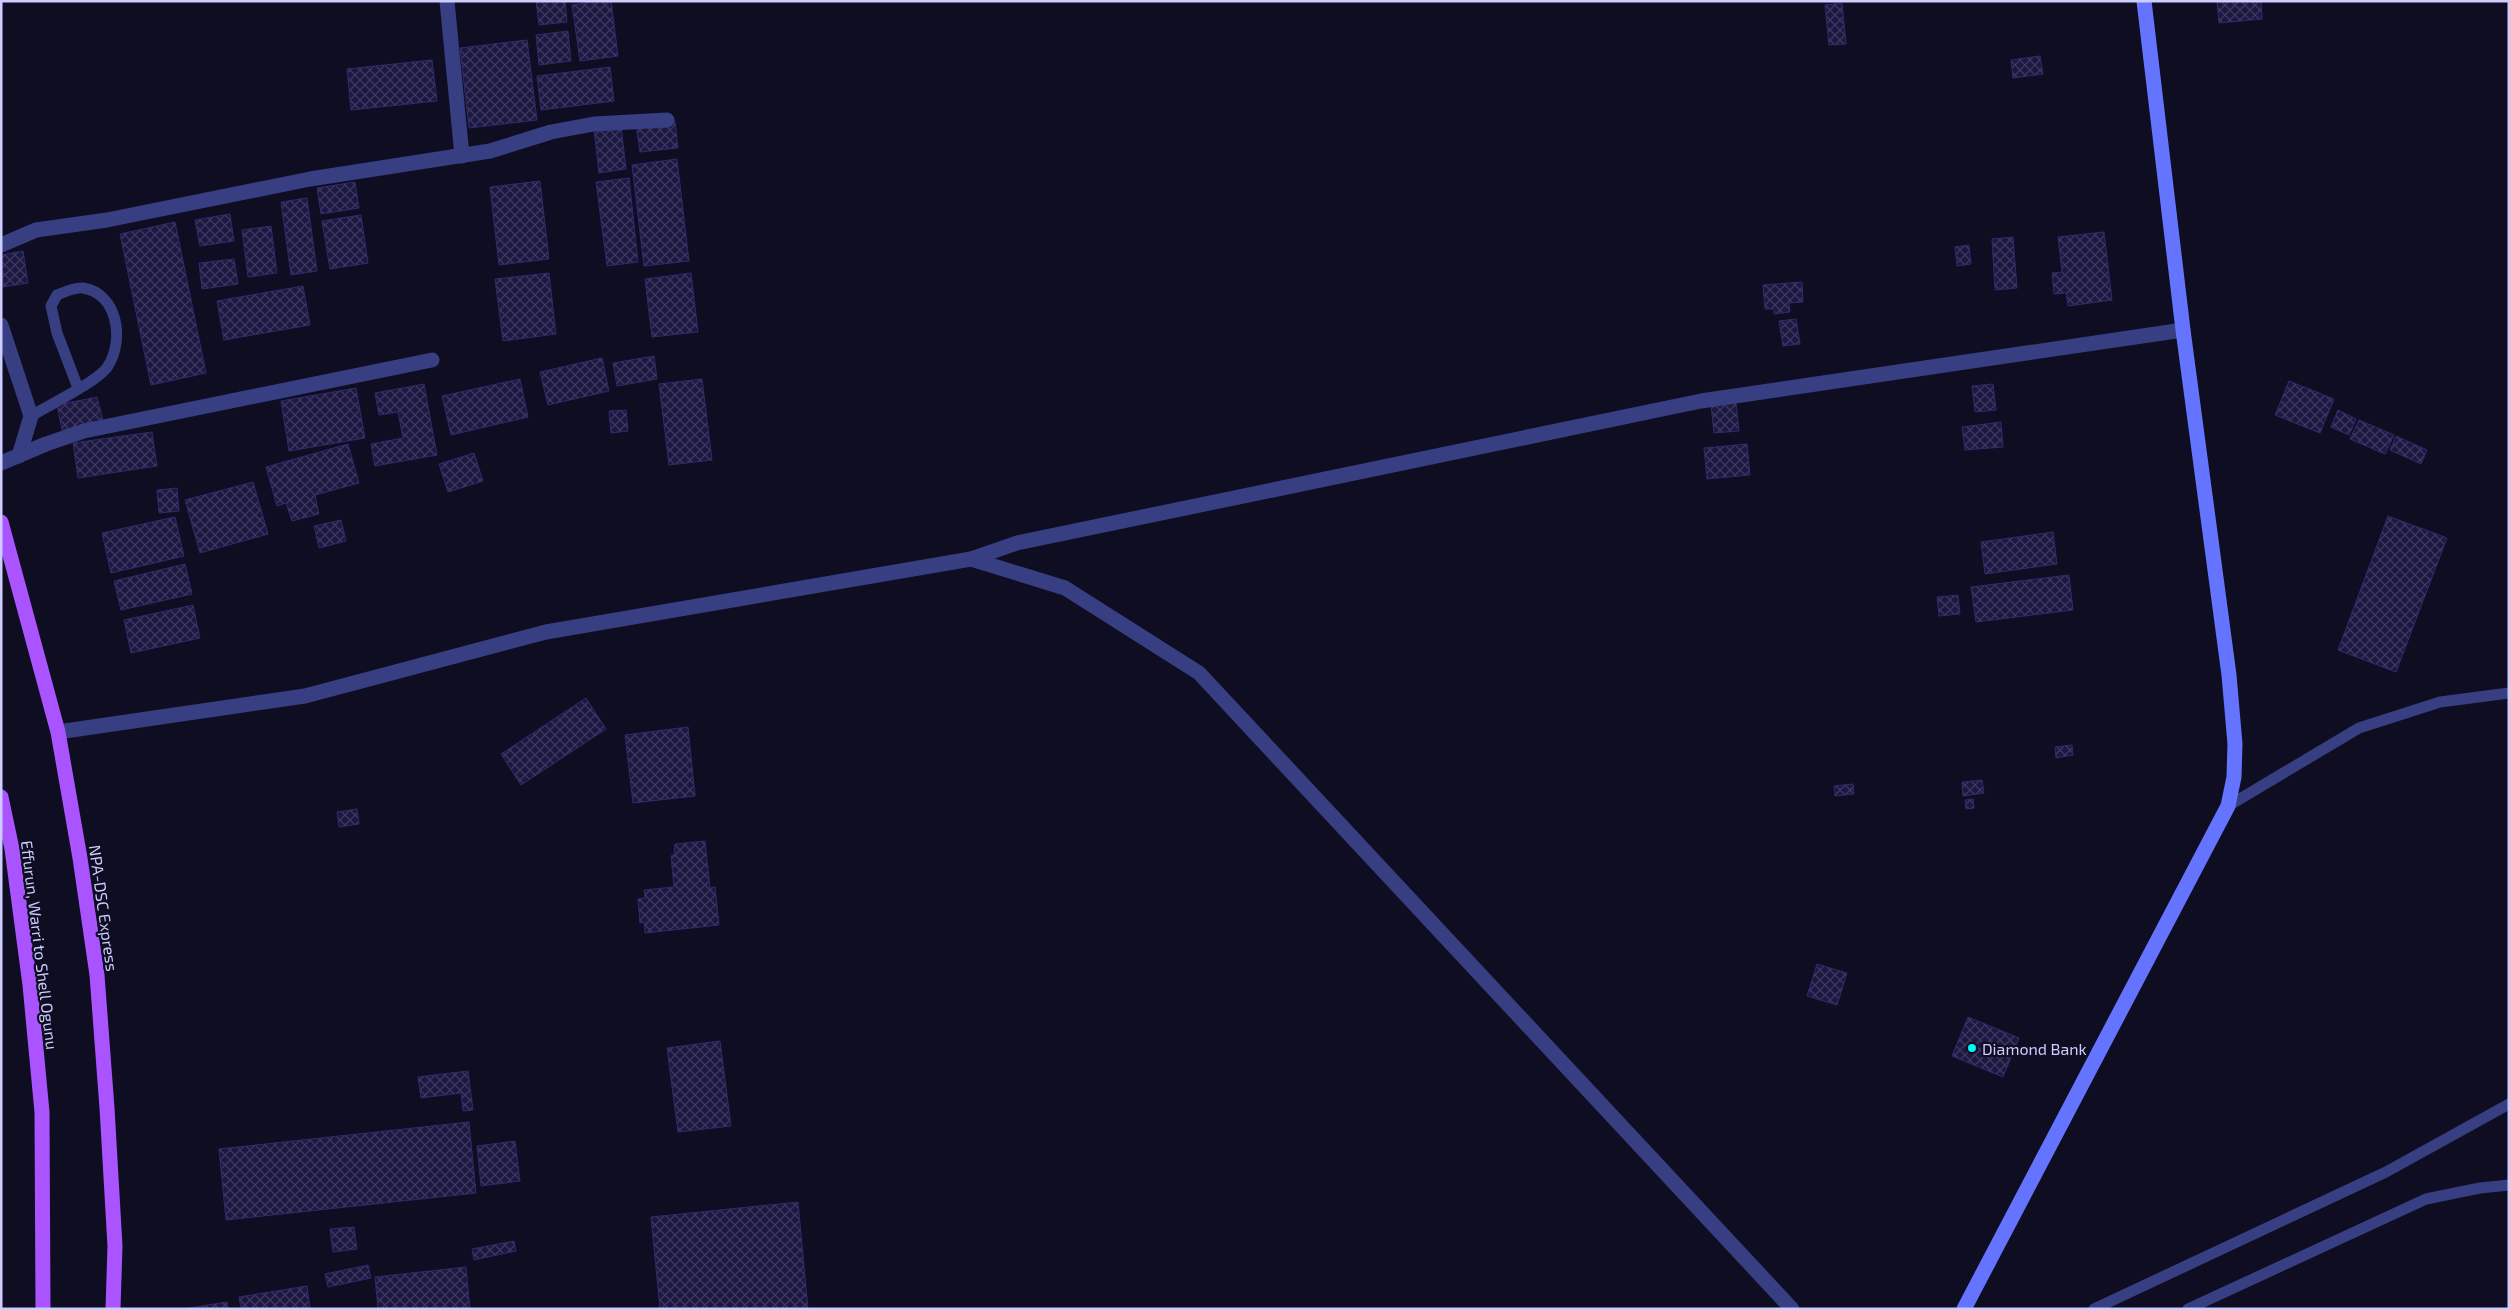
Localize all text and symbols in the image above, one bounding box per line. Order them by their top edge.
street label: Effurun, Warri to Shell Ogunu [18,839,62,1051]
street label: NPA-DSC Express [86,844,122,972]
place label: Diamond Bank [1982,1039,2087,1058]
marker: Diamond Bank [1966,1042,1978,1054]

